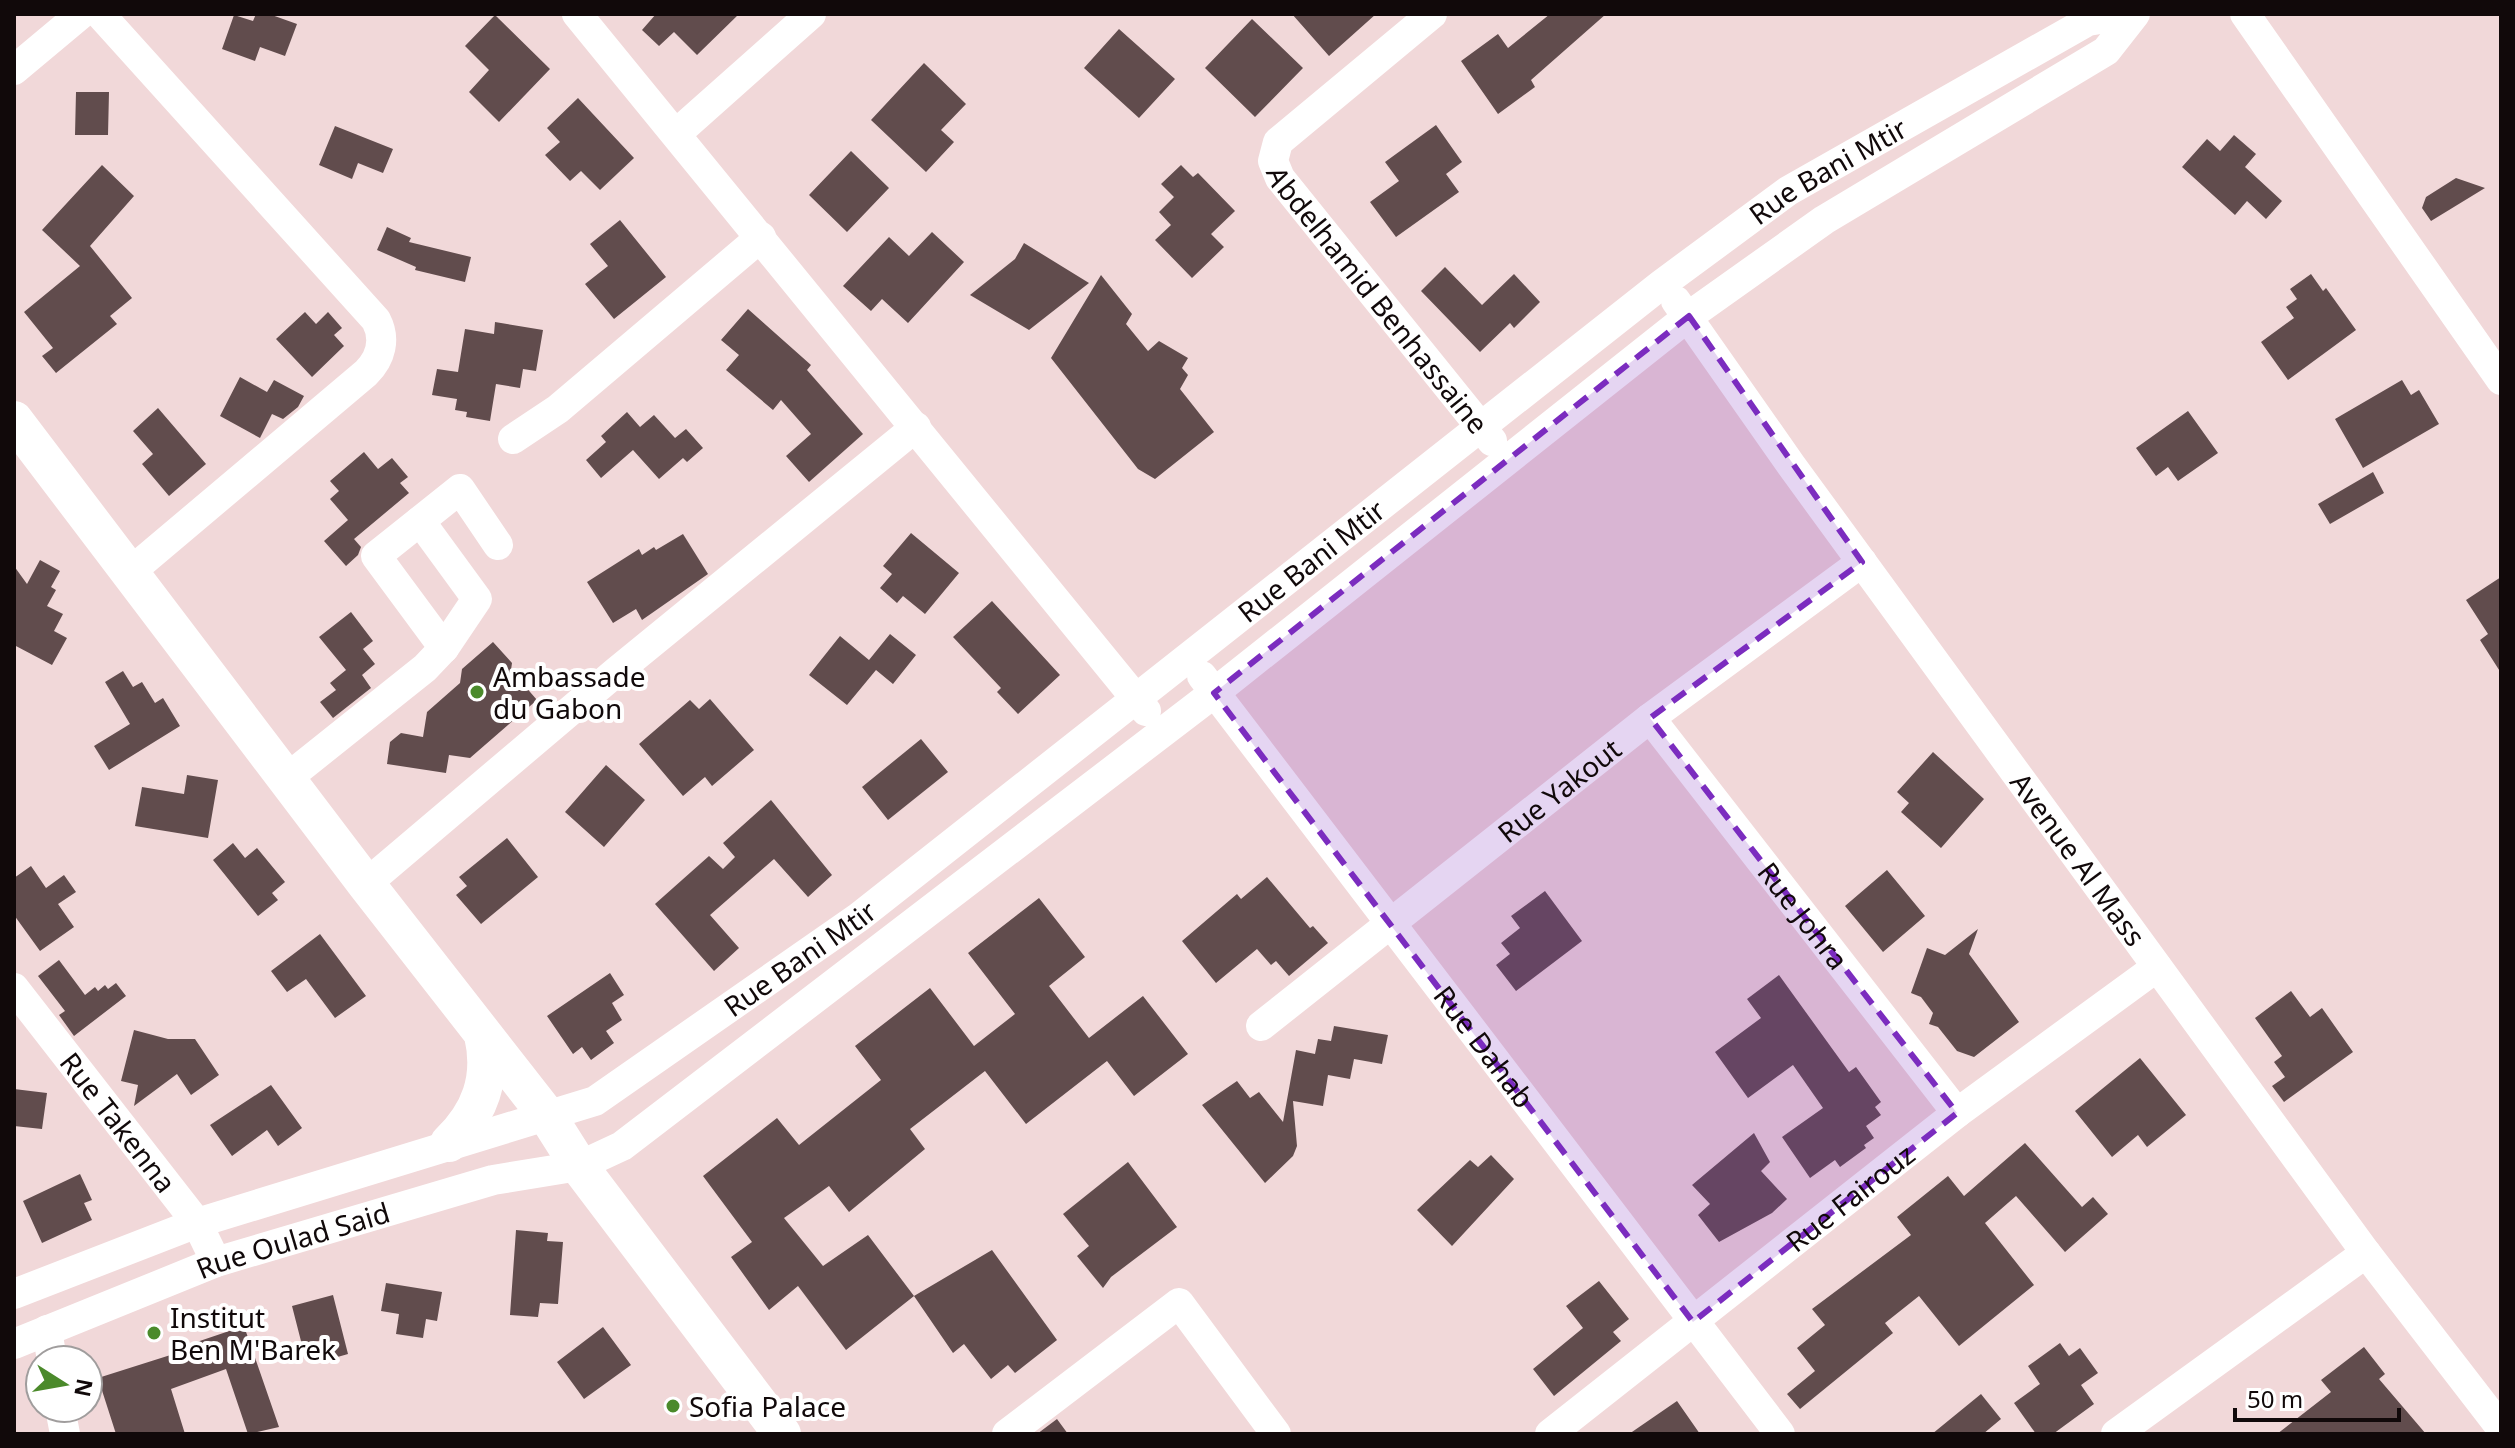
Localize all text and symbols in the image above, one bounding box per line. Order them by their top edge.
street label: Rue Bani Mtir [1741,108,1914,233]
street label: Abdelhamid Benhassaine [1258,161,1497,441]
street label: Rue Bani Mtir [1229,490,1393,631]
place label: Ambassade du Gabon [493,657,646,727]
marker: Ambassade du Gabon [468,683,486,701]
street label: Rue Yakout [1489,729,1628,851]
street label: Avenue Al Mass [2002,765,2155,953]
street label: Rue Johra [1750,854,1857,977]
street label: Rue Bani Mtir [716,892,884,1025]
street label: Rue Dahab [1426,978,1543,1115]
street label: Rue Takenna [52,1044,185,1200]
street label: Rue Fairouz [1778,1135,1922,1260]
street label: Rue Oulad Said [190,1193,394,1287]
place label: Institut Ben M'Barek [170,1298,336,1368]
marker: Institut Ben M'Barek [145,1324,163,1342]
north arrow [24,1344,104,1424]
scale bar [2235,1372,2399,1422]
text: N [68,1376,101,1400]
text: 50 m [2247,1382,2303,1415]
place label: Sofia Palace [689,1387,846,1425]
marker: Sofia Palace [664,1397,682,1415]

